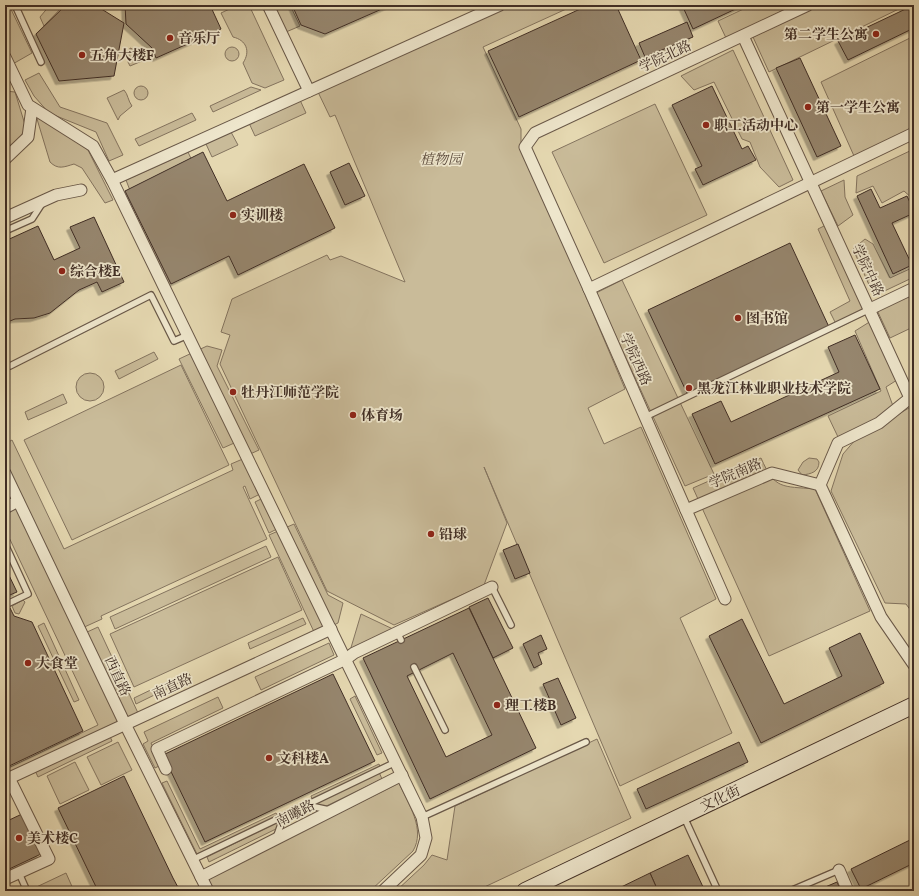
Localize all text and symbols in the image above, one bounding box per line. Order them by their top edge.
place label: 第二学生公寓 [784,26,868,45]
marker: 第二学生公寓 [871,29,881,39]
place label: 音乐厅 [178,30,220,49]
marker: 音乐厅 [165,33,175,43]
street label: 学院北路 [636,37,695,78]
place label: 五角大楼F [90,47,154,66]
marker: 五角大楼F [77,50,87,60]
place label: 第一学生公寓 [816,99,900,118]
marker: 第一学生公寓 [803,102,813,112]
place label: 职工活动中心 [714,117,798,136]
marker: 职工活动中心 [701,120,711,130]
park label: 植物园 [420,151,464,170]
place label: 实训楼 [241,207,283,226]
marker: 实训楼 [228,210,238,220]
street label: 学院中路 [846,241,887,300]
place label: 综合楼E [70,263,121,282]
marker: 综合楼E [57,266,67,276]
place label: 图书馆 [746,310,788,329]
marker: 图书馆 [733,313,743,323]
street label: 学院西路 [615,330,655,389]
place label: 黑龙江林业职业技术学院 [697,380,851,399]
marker: 黑龙江林业职业技术学院 [684,383,694,393]
place label: 牡丹江师范学院 [241,384,339,403]
marker: 牡丹江师范学院 [228,387,238,397]
place label: 体育场 [361,407,403,426]
marker: 体育场 [348,410,358,420]
street label: 学院南路 [706,455,765,494]
place label: 铅球 [439,526,467,545]
marker: 铅球 [426,529,436,539]
street label: 西直路 [99,654,134,700]
place label: 大食堂 [36,655,78,674]
marker: 大食堂 [23,658,33,668]
street label: 南直路 [150,670,196,705]
place label: 理工楼B [505,697,556,716]
marker: 理工楼B [492,700,502,710]
place label: 文科楼A [277,750,329,769]
marker: 文科楼A [264,753,274,763]
street label: 文化街 [698,782,744,817]
street label: 南曦路 [273,796,319,832]
place label: 美术楼C [27,830,78,849]
marker: 美术楼C [14,833,24,843]

